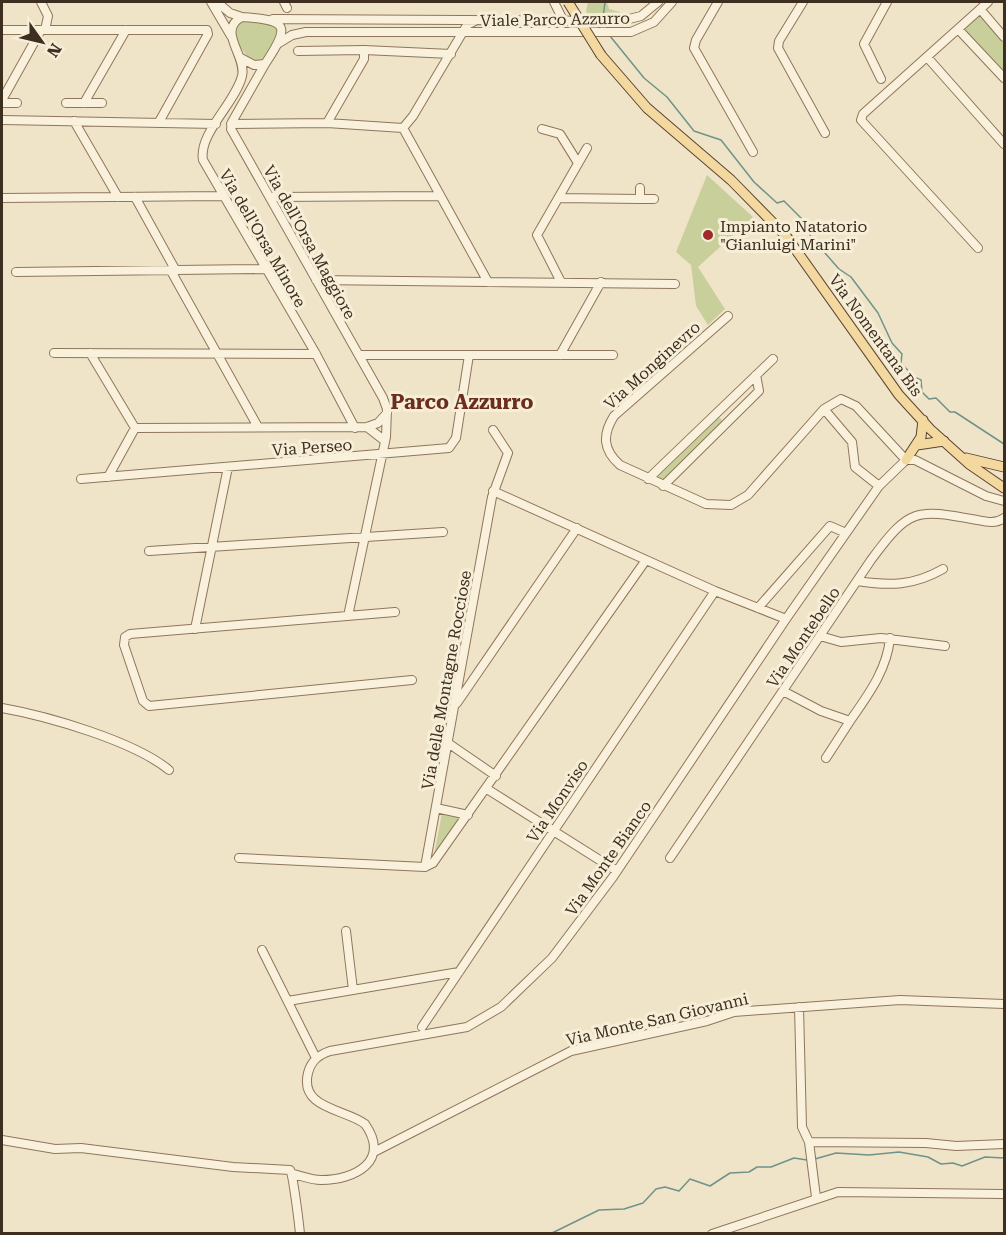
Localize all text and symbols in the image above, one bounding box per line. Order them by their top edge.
street label: Viale Parco Azzurro [480,9,630,30]
north arrow [12,12,72,72]
text: N [43,40,65,61]
street label: Via dell'Orsa Maggiore [259,162,360,323]
street label: Via dell'Orsa Minore [215,166,310,311]
place label: Impianto Natatorio "Gianluigi Marini" [720,217,868,254]
marker: Impianto Natatorio "Gianluigi Marini" [701,228,715,242]
street label: Via Nomentana Bis [825,271,926,400]
street label: Via Monginevro [600,317,704,414]
district label: Parco Azzurro [391,390,534,414]
street label: Via Perseo [271,435,353,460]
street label: Via delle Montagne Rocciose [418,569,475,791]
street label: Via Montebello [763,583,844,691]
street label: Via Monviso [523,756,592,846]
street label: Via Monte Bianco [561,797,655,920]
street label: Via Monte San Giovanni [564,989,750,1050]

